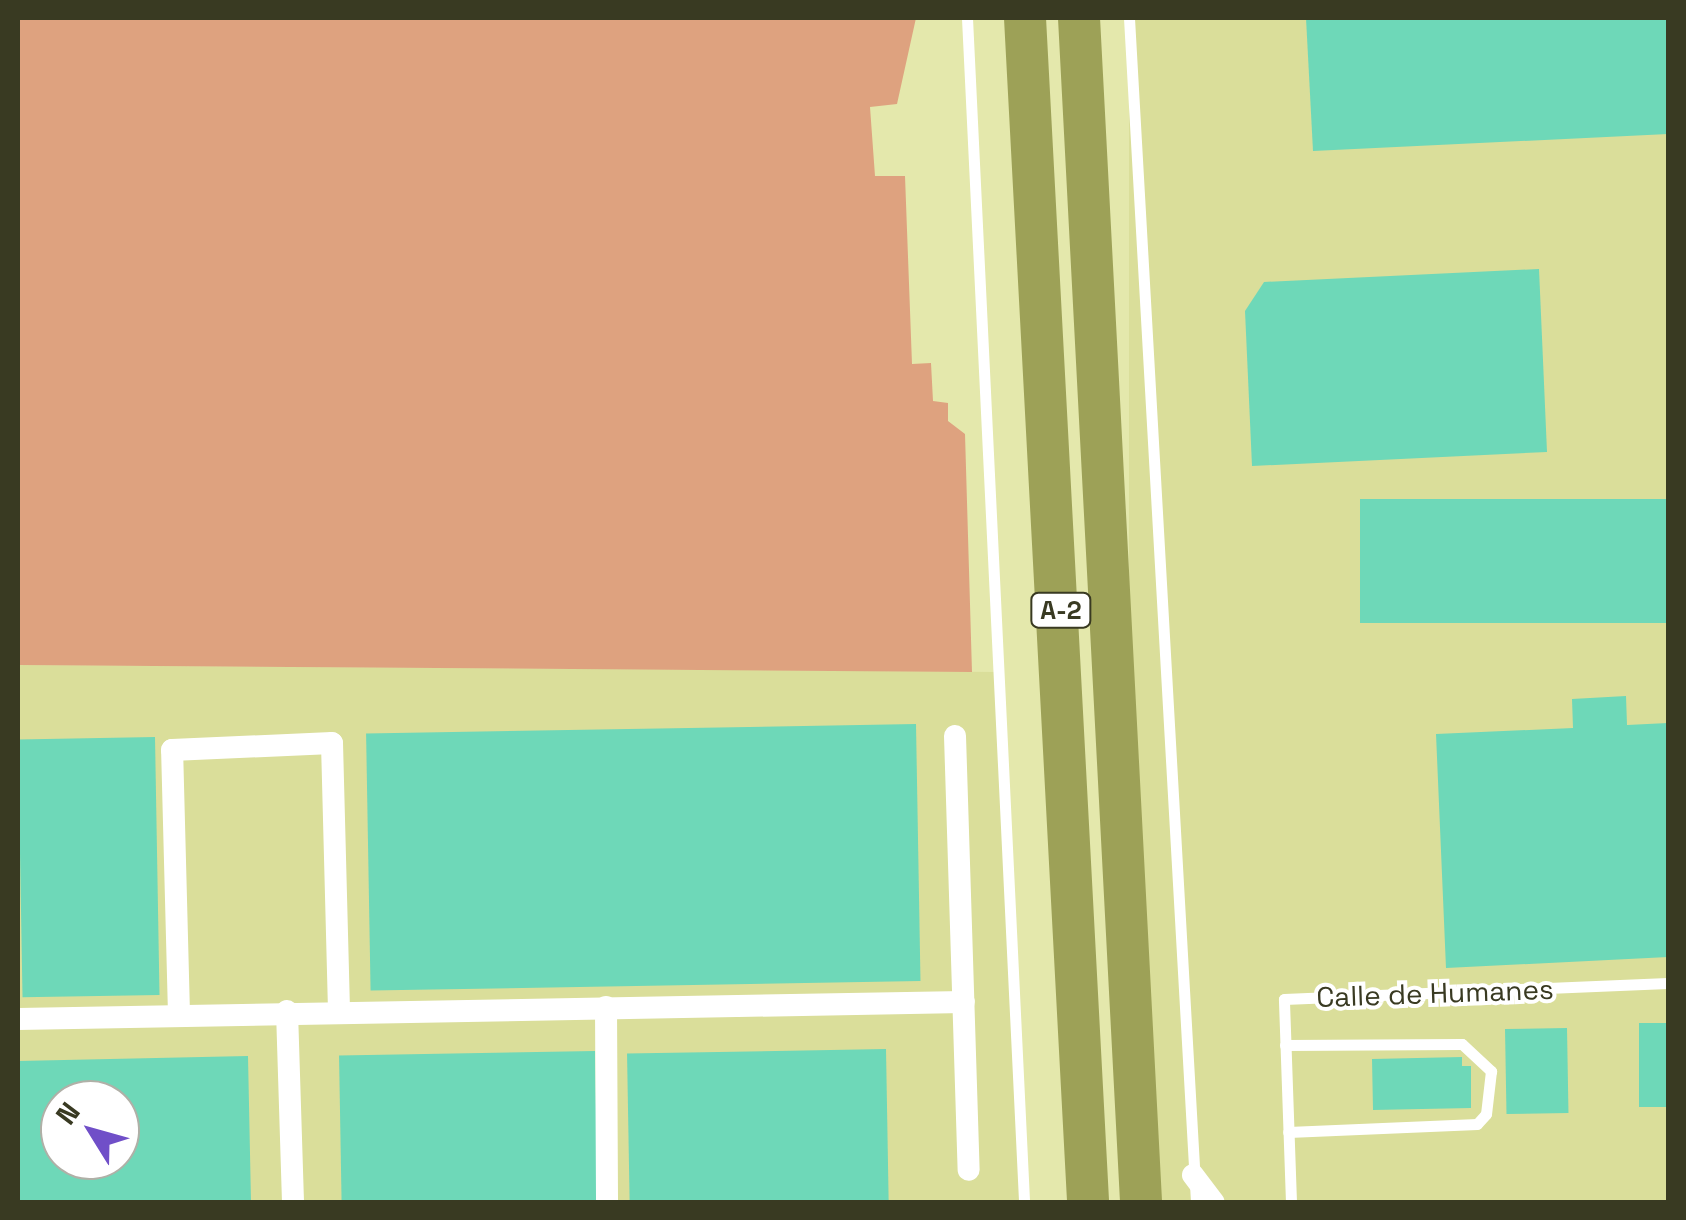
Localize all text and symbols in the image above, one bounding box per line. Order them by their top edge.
road number: A-2 [1028,590,1094,630]
street label: Calle de Humanes [1316,972,1554,1014]
north arrow [40,1080,140,1180]
text: N [48,1095,88,1131]

